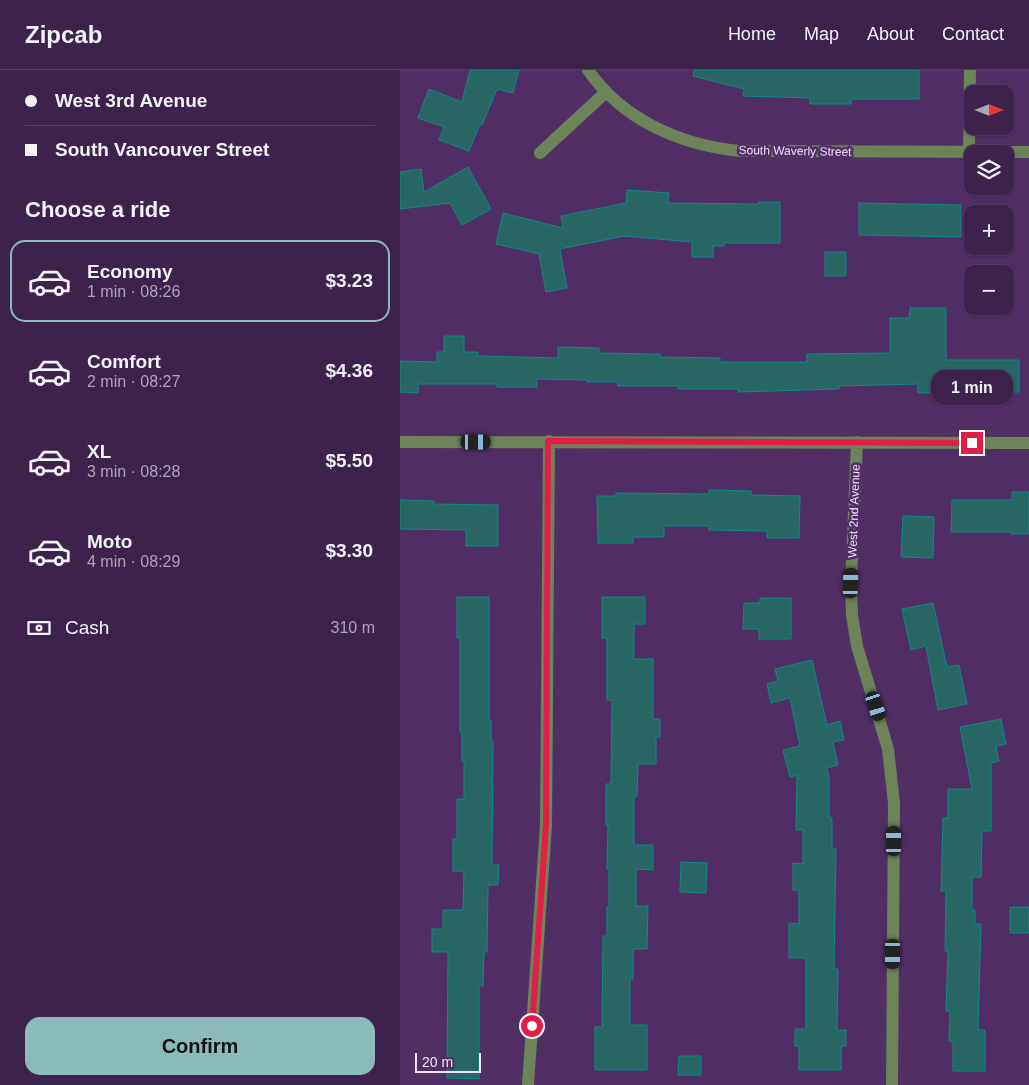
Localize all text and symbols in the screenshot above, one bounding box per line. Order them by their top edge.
text: Zipcab [25,21,102,48]
text: Home [728,24,776,44]
text: Map [804,24,839,44]
text: About [867,24,914,44]
text: Contact [942,24,1004,44]
north arrow [964,85,1014,135]
map controls [964,85,1014,315]
text: West 3rd Avenue [55,90,207,111]
text: South Vancouver Street [55,139,269,160]
street label: South Waverly Street [738,143,852,159]
button: layers [964,145,1014,195]
text: Choose a ride [25,197,170,222]
button: + [964,205,1014,255]
icon: car [27,259,72,304]
text: Economy [87,261,173,282]
button: − [964,265,1014,315]
text: $3.23 [325,270,373,291]
text: 1 min · 08:26 [87,283,180,300]
icon: car [27,349,72,394]
text: Comfort [87,351,161,372]
text: $4.36 [325,360,373,381]
callout: 1 min [931,370,1013,406]
text: 2 min · 08:27 [87,373,180,390]
text: 1 min [951,379,993,396]
route end [961,432,983,454]
car [461,435,491,450]
icon: car [27,439,72,484]
text: XL [87,441,111,462]
text: $5.50 [325,450,373,471]
text: 3 min · 08:28 [87,463,180,480]
street label: West 2nd Avenue [845,464,863,558]
icon: car [27,529,72,574]
text: Moto [87,531,132,552]
text: $3.30 [325,540,373,561]
text: 4 min · 08:29 [87,553,180,570]
car [842,568,859,598]
icon: cash [25,614,53,642]
text: Cash [65,617,109,638]
text: 310 m [331,619,375,636]
car [864,689,887,723]
car [886,826,901,856]
car [885,939,900,969]
route start [521,1015,543,1037]
button: Confirm [25,1017,375,1075]
scale bar [415,1050,481,1073]
text: 20 m [422,1054,453,1070]

